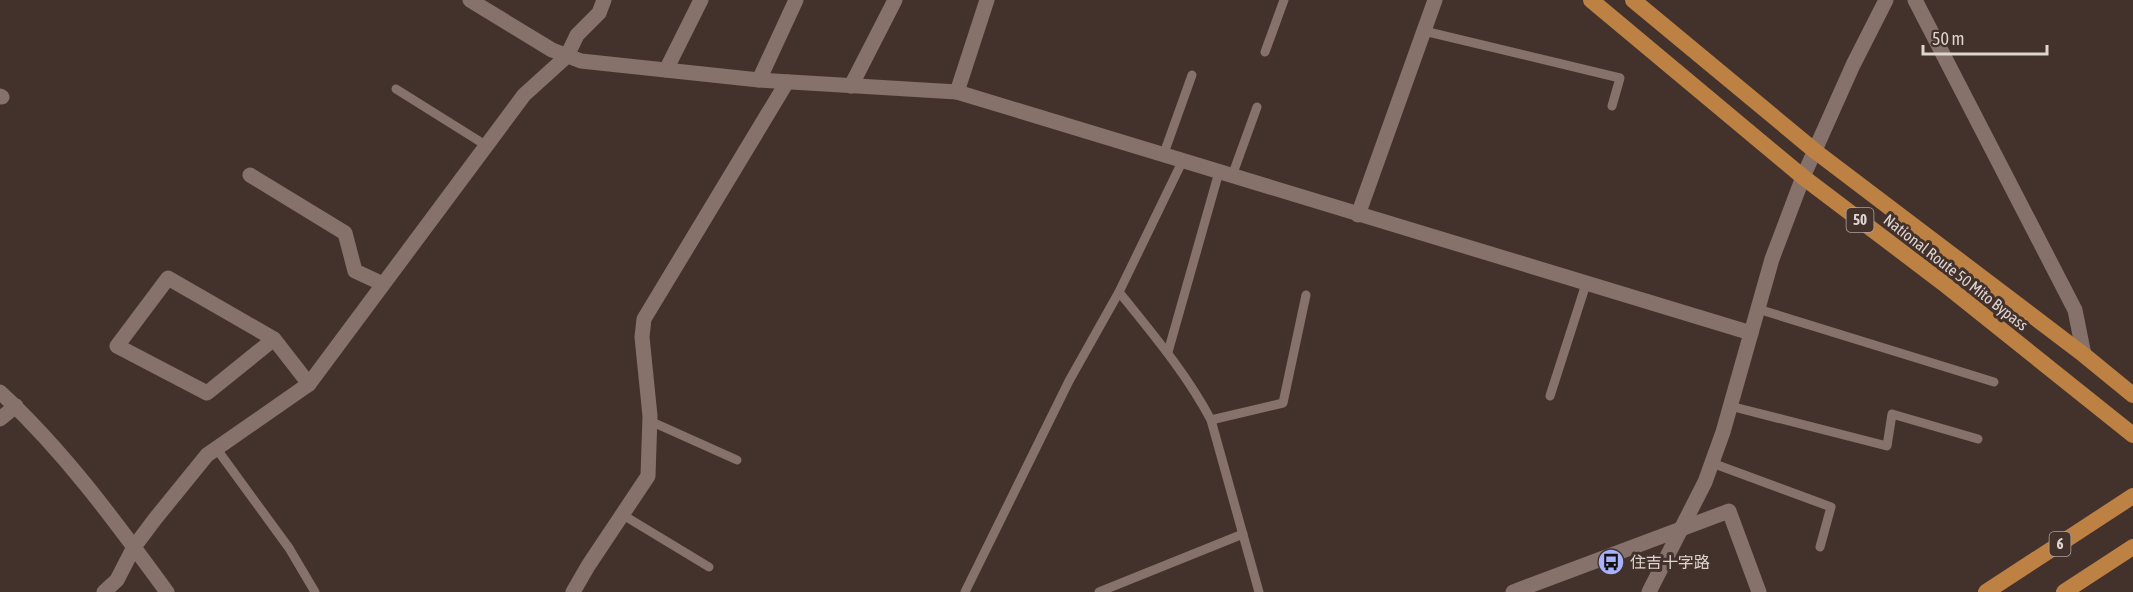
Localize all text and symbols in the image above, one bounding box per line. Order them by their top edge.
scale bar [1923,18,2048,56]
text: 50 m [1932,28,1964,49]
road number: 50 [1846,208,1874,232]
street label: National Route 50 Mito Bypass [1880,210,2032,335]
road number: 6 [2050,532,2070,556]
bus stop icon: 住吉十字路 [1596,547,1626,577]
place label: 住吉十字路 [1630,553,1710,571]

